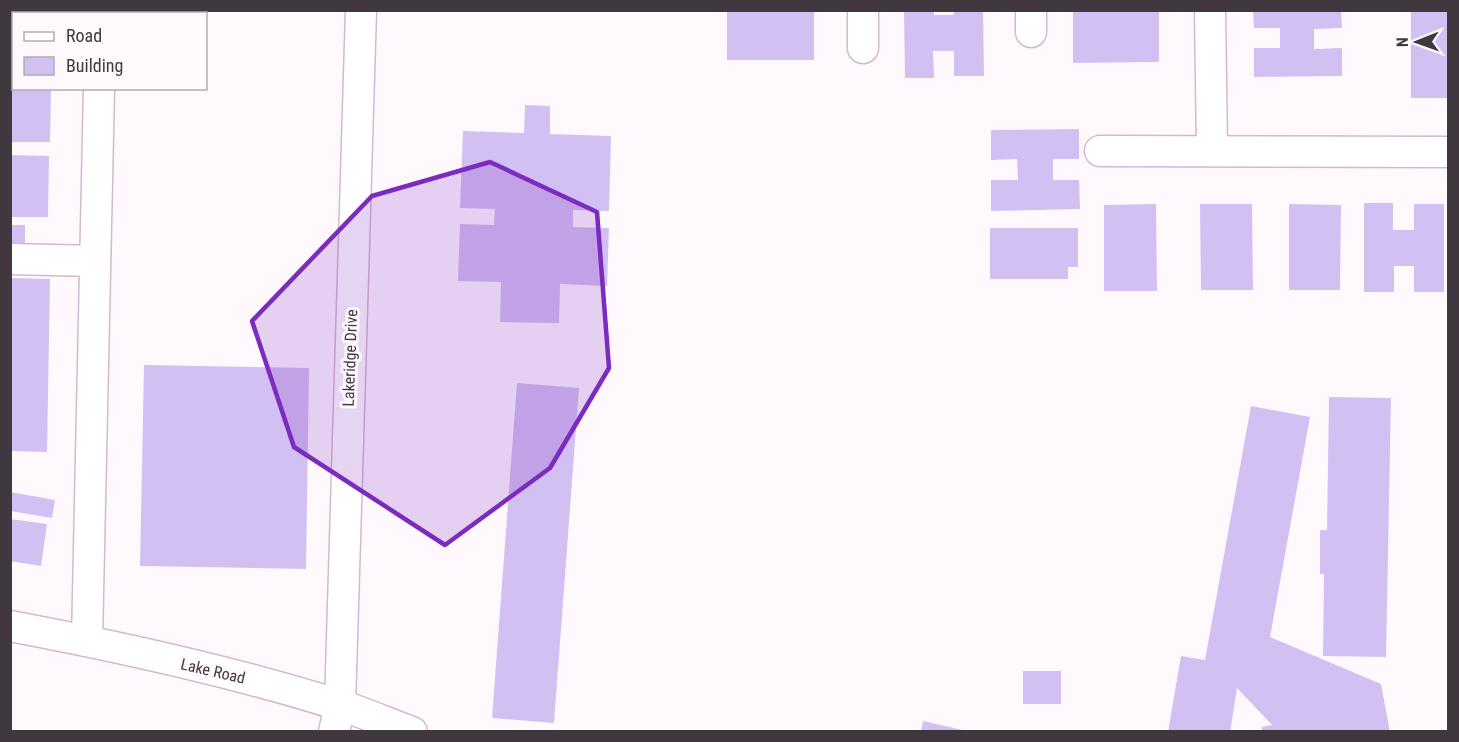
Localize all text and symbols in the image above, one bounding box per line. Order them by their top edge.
legend [12,12,207,90]
north arrow [1387,12,1447,72]
text: Road [66,25,102,46]
text: N [1393,37,1412,47]
text: Building [66,55,123,76]
street label: Lakeridge Drive [339,309,361,407]
street label: Lake Road [179,654,247,688]

